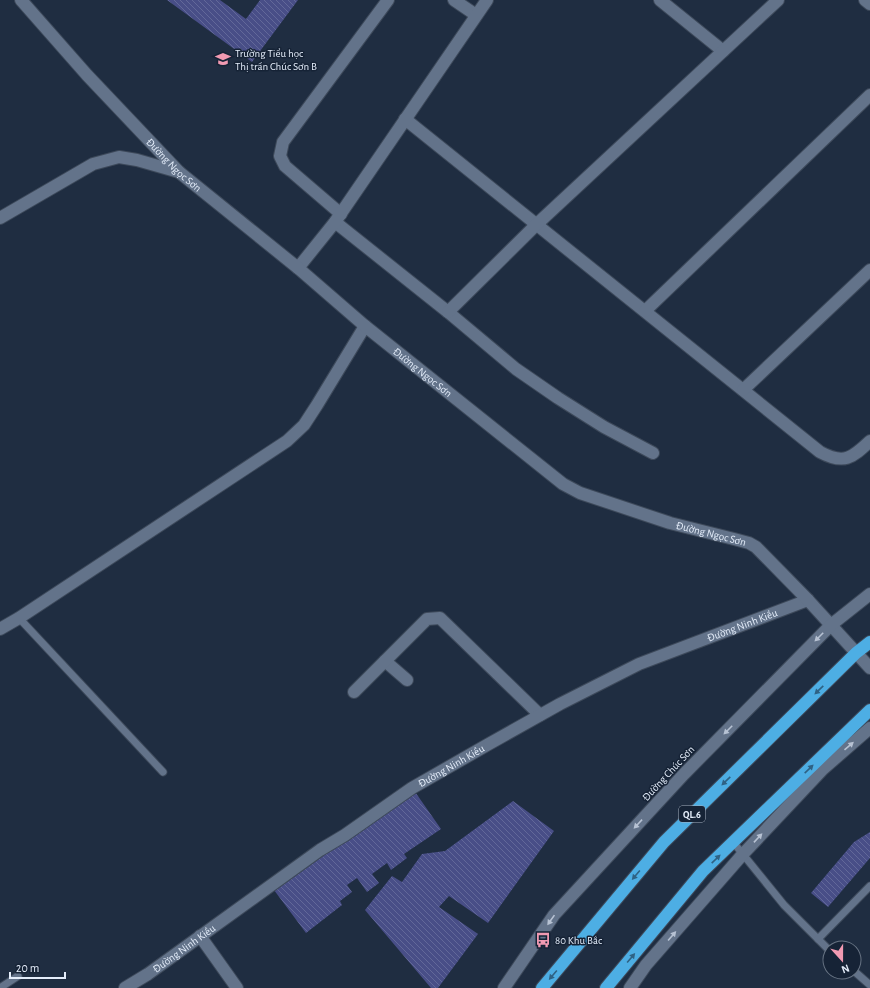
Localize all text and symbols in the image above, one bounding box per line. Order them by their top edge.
place label: Trường Tiểu học Thị trấn Chúc Sơn B [235,48,317,72]
school or university icon: Trường Tiểu học Thị trấn Chúc Sơn B [214,50,232,68]
street label: Đường Ngọc Sơn [144,136,203,194]
street label: Đường Ngọc Sơn [391,346,454,399]
street label: Đường Ngọc Sơn [675,520,747,548]
street label: Đường Ninh Kiều [706,607,779,644]
one-way arrow [814,632,824,642]
one-way arrow [814,685,824,695]
one-way arrow [723,725,733,735]
one-way arrow [844,741,854,751]
street label: Đường Ninh Kiều [416,743,487,789]
street label: Đường Chúc Sơn [640,744,697,803]
one-way arrow [804,764,814,774]
one-way arrow [721,776,731,786]
road number: QL.6 [679,806,705,822]
one-way arrow [633,819,643,829]
one-way arrow [753,834,762,843]
one-way arrow [710,855,721,864]
one-way arrow [632,870,641,880]
one-way arrow [547,915,555,925]
street label: Đường Ninh Kiều [151,922,218,975]
bus stop icon: 80 Khu Bắc [534,931,552,949]
one-way arrow [667,931,676,941]
place label: 80 Khu Bắc [555,935,603,946]
north arrow [822,940,862,980]
one-way arrow [626,953,635,963]
scale bar [10,954,65,980]
text: 20 m [16,962,39,974]
text: N [840,962,851,975]
one-way arrow [549,970,557,980]

